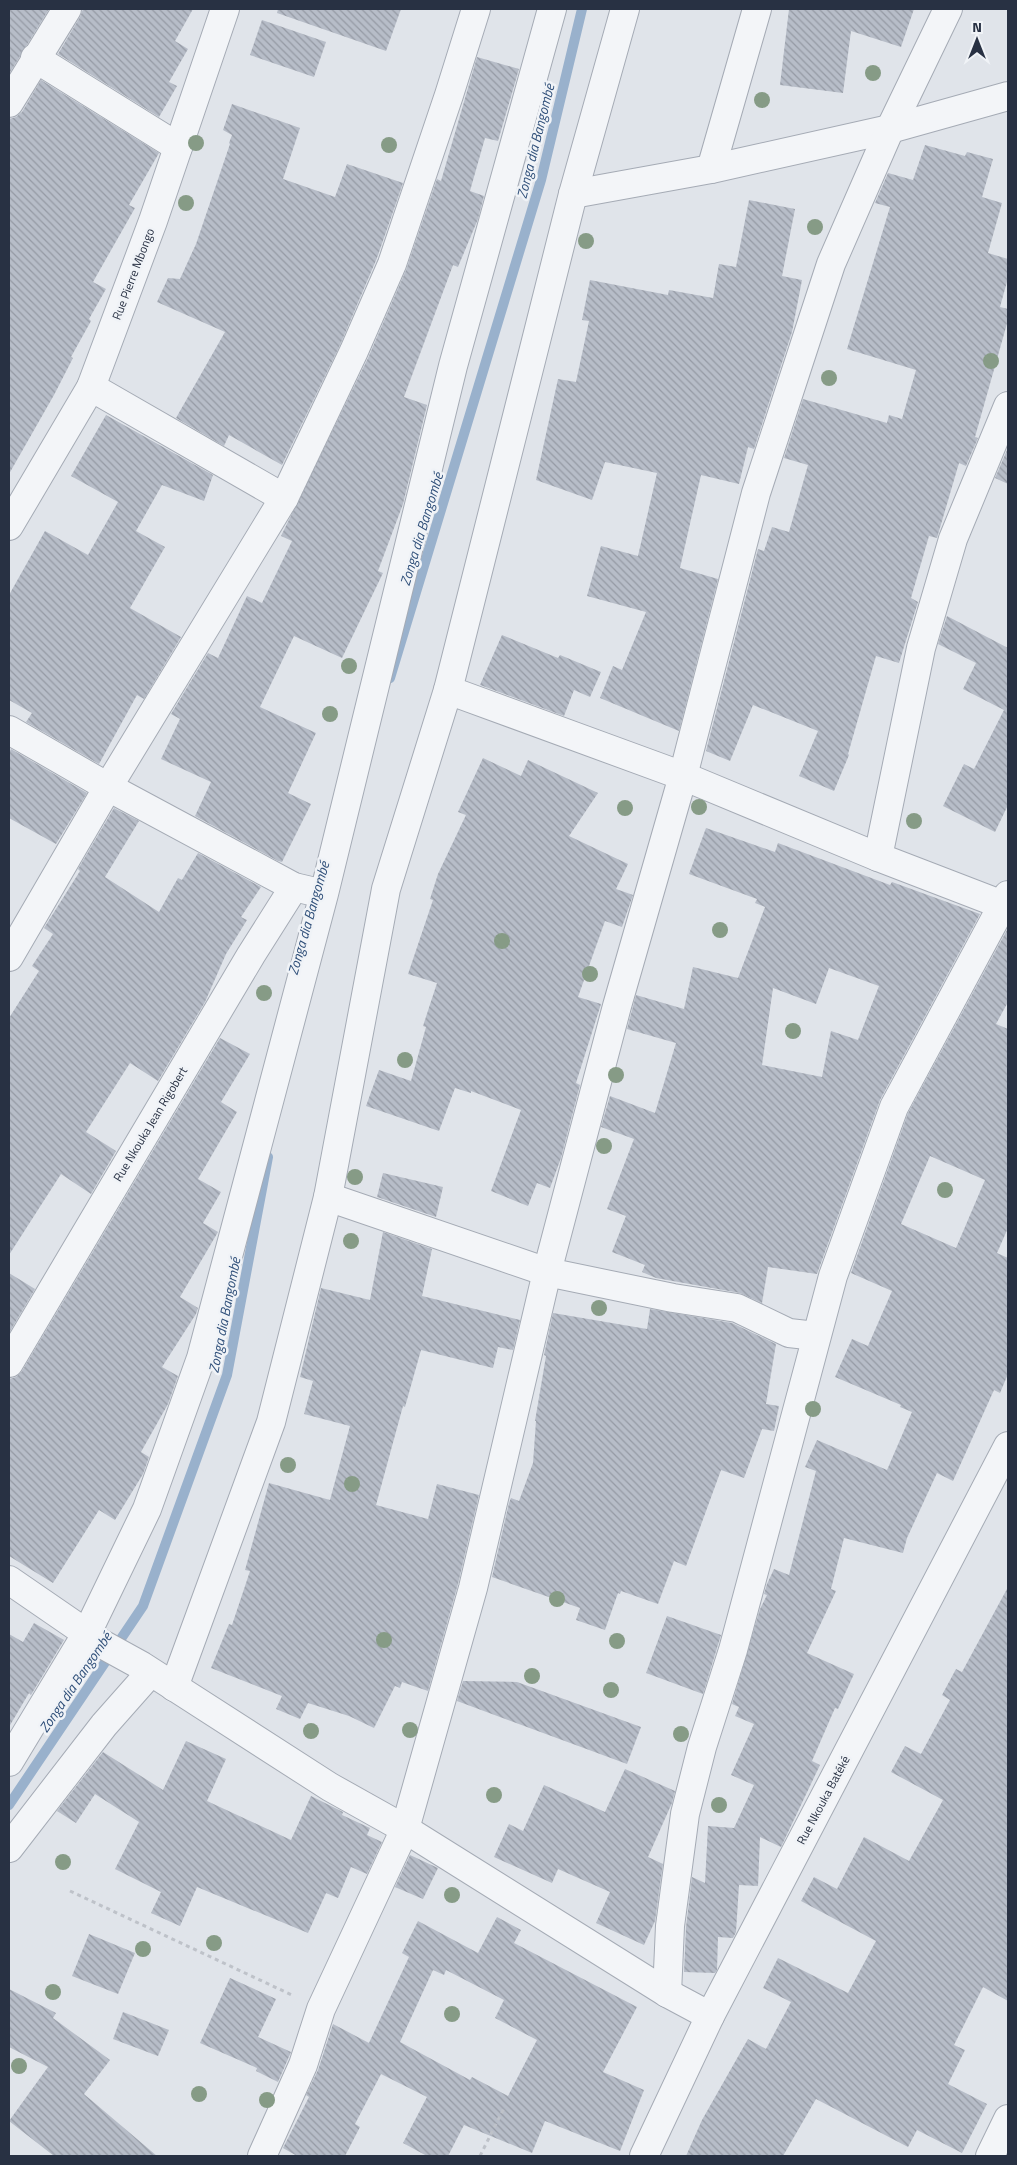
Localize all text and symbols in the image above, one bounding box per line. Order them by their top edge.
north arrow [952,15,1002,65]
text: N [972,16,982,37]
water label: Zonga dia Bangombé [511,80,560,200]
street label: Rue Pierre Mbongo [107,225,159,323]
water label: Zonga dia Bangombé [394,468,449,588]
water label: Zonga dia Bangombé [282,857,335,977]
street label: Rue Nkouka Jean Rigobert [108,1062,192,1185]
water label: Zonga dia Bangombé [203,1254,246,1374]
water label: Zonga dia Bangombé [34,1626,117,1736]
street label: Rue Nkouka Batéké [791,1752,855,1848]

